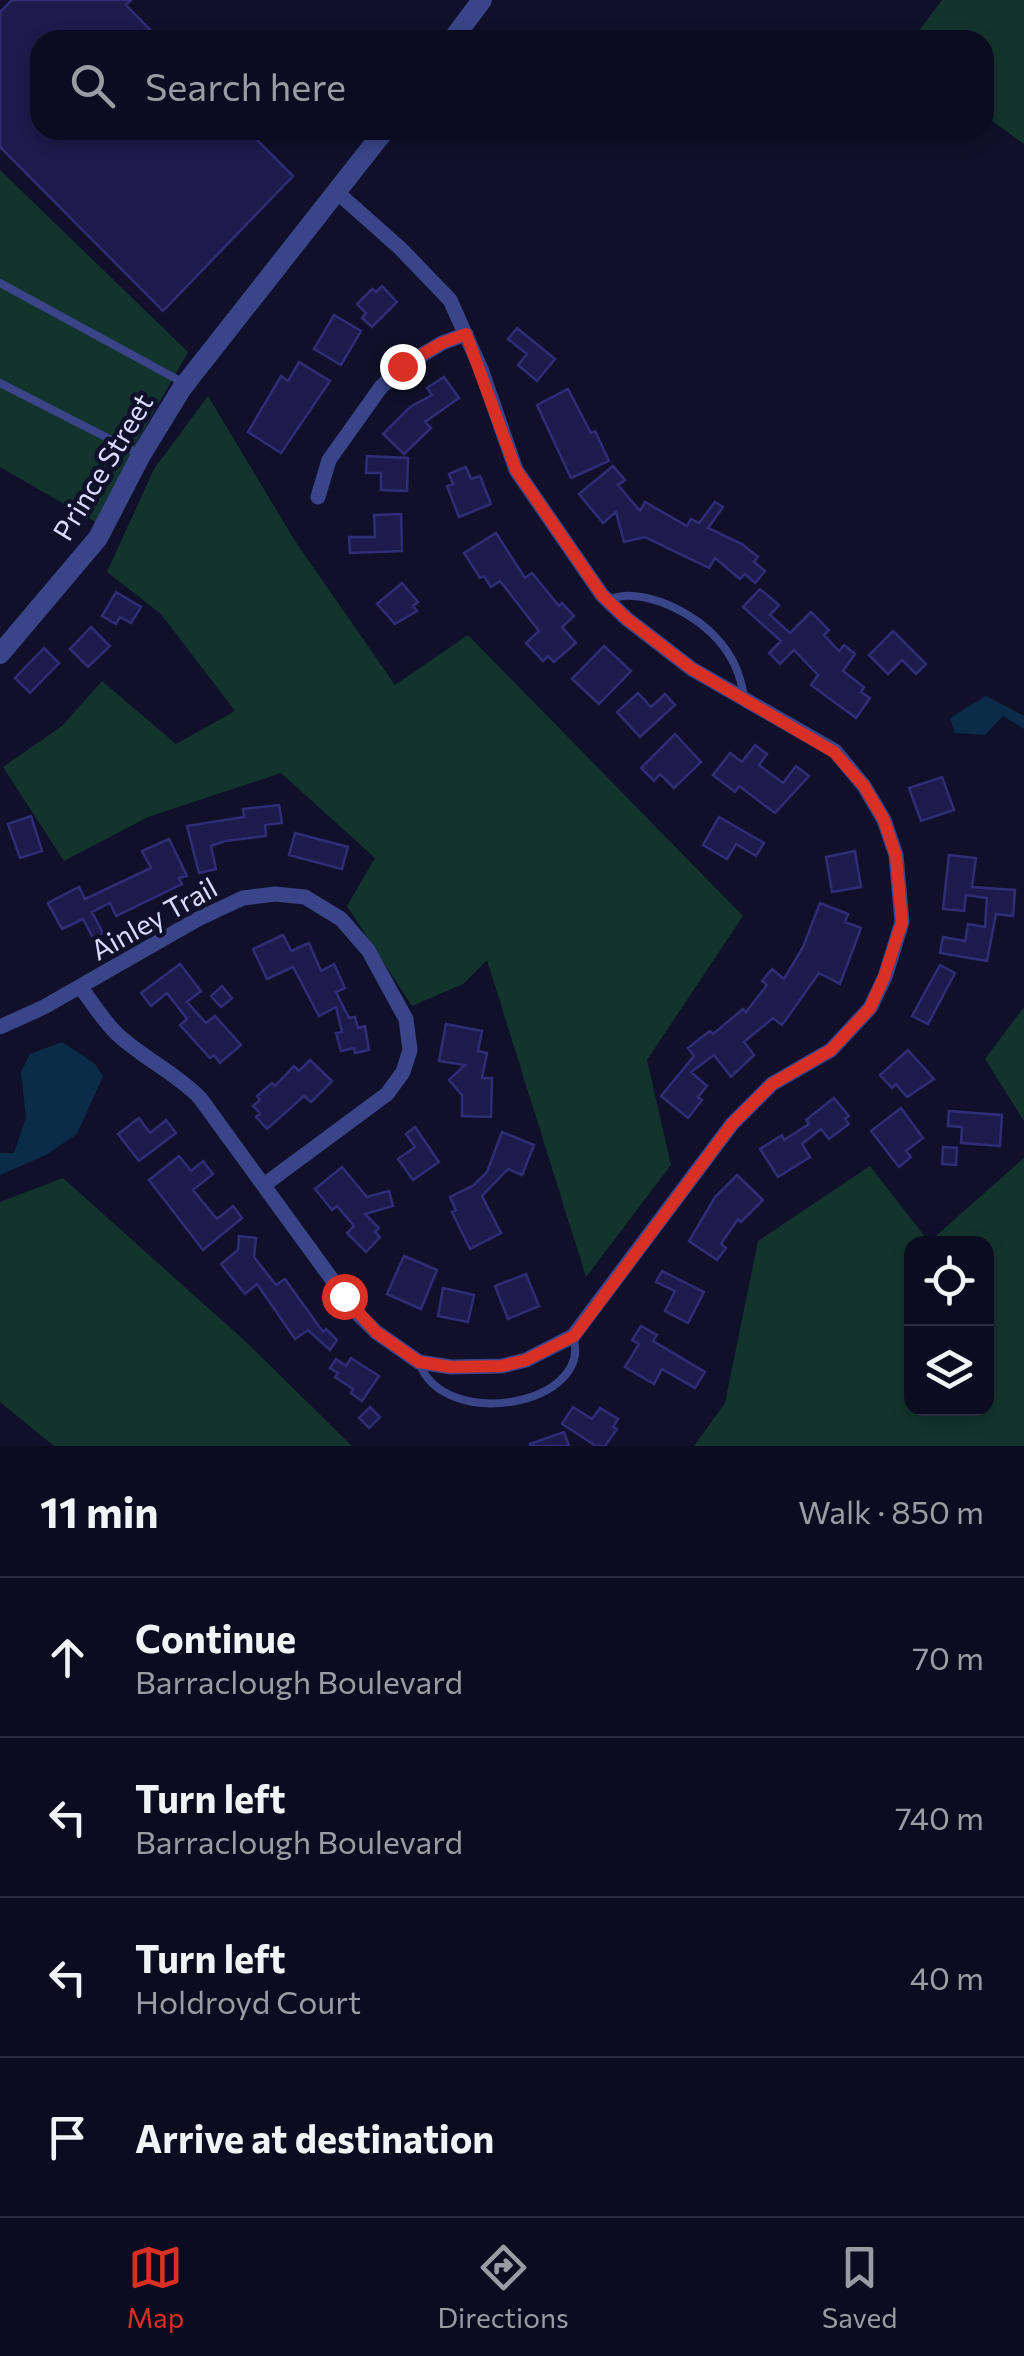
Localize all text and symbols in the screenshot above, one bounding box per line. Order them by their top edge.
search box [30,30,994,140]
icon: search [65,58,120,113]
text: Search here [145,62,346,109]
route end [380,344,426,390]
street label: Prince Street [45,387,159,546]
street label: Ainley Trail [84,869,223,967]
map controls [904,1236,994,1416]
button: locate [904,1236,994,1326]
route start [322,1274,368,1320]
button: layers [904,1326,994,1416]
text: 11 min [40,1485,159,1537]
text: Walk · 850 m [798,1491,984,1531]
text: Continue [135,1614,296,1661]
icon: ahead [40,1630,95,1685]
text: 70 m [912,1637,984,1677]
text: Barraclough Boulevard [135,1661,463,1701]
text: Turn left [135,1774,286,1821]
icon: left [40,1790,95,1845]
text: 740 m [895,1797,984,1837]
text: Barraclough Boulevard [135,1821,463,1861]
text: Turn left [135,1934,286,1981]
icon: left [40,1950,95,2005]
text: 40 m [910,1957,984,1997]
text: Holdroyd Court [135,1981,361,2021]
icon: arrive [40,2110,95,2165]
text: Arrive at destination [135,2114,494,2161]
tab: Map [127,2240,184,2334]
tab: Directions [437,2240,569,2334]
tab: Saved [822,2240,897,2334]

